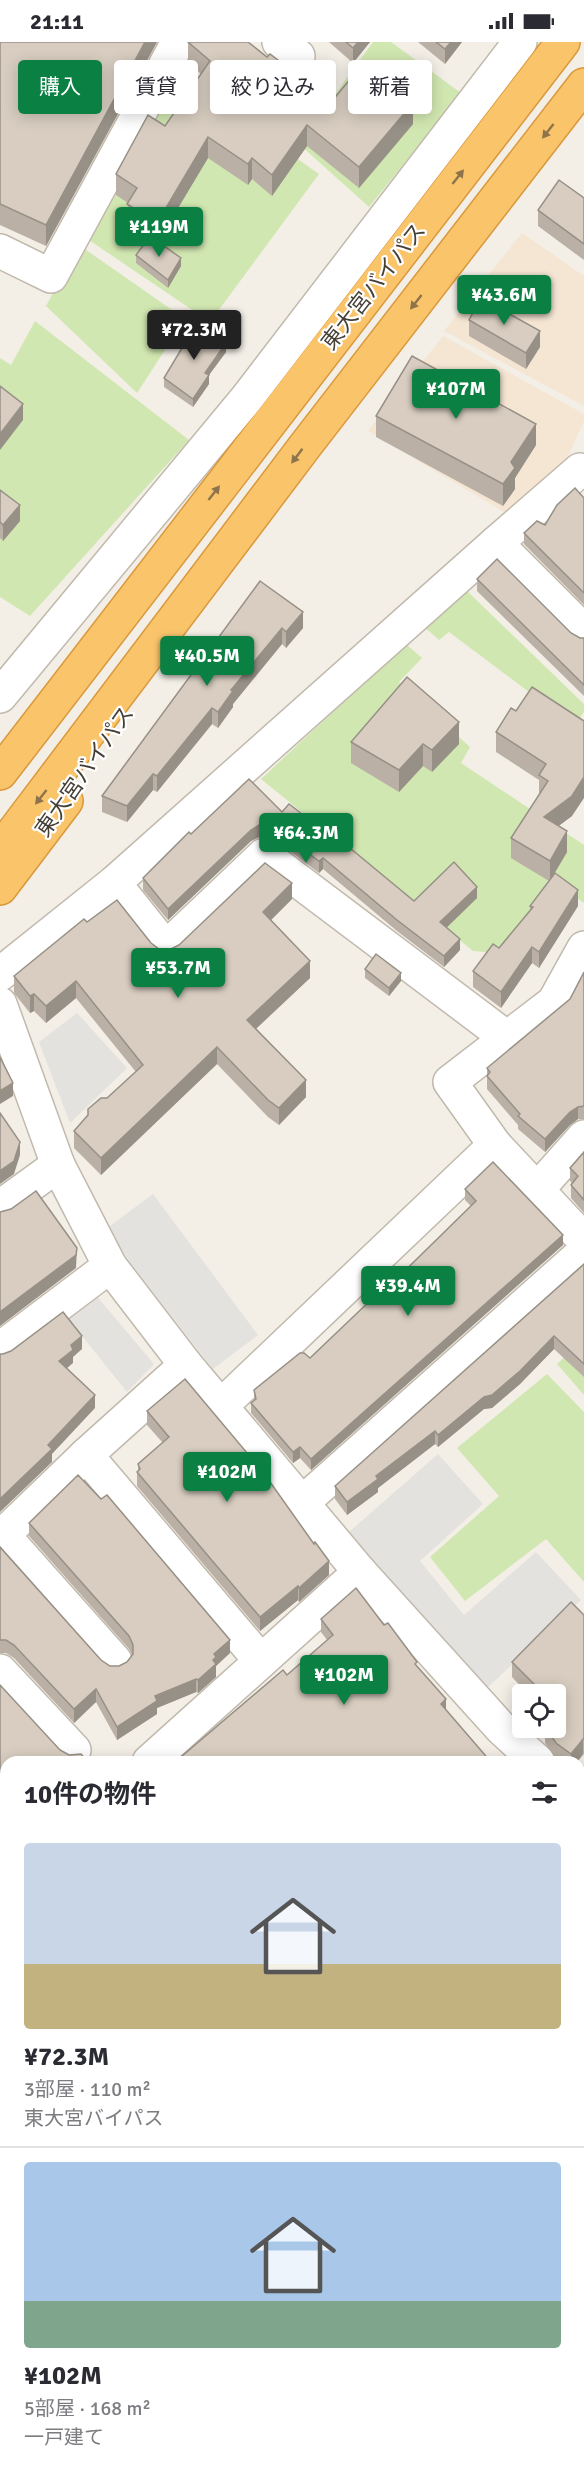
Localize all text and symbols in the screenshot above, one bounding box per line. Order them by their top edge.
text: 21:11 [30,8,84,35]
chip: 購入 [18,60,102,114]
chip: 賃貸 [114,60,198,114]
chip: 絞り込み [210,60,336,114]
chip: 新着 [348,60,432,114]
one-way arrow [542,123,555,139]
one-way arrow [452,169,464,185]
pin: ¥119M [117,207,201,258]
text: ¥119M [129,214,189,239]
street label: 東大宮バイパス [315,217,431,355]
pin: ¥43.6M [455,275,553,326]
text: ¥43.6M [471,282,537,307]
one-way arrow [410,294,423,310]
pin: ¥72.3M [145,310,243,361]
text: ¥72.3M [161,317,227,342]
pin: ¥107M [414,369,498,420]
text: ¥107M [426,376,486,401]
one-way arrow [291,448,303,464]
one-way arrow [208,486,220,501]
pin: ¥40.5M [158,636,256,687]
text: ¥40.5M [174,643,240,668]
street label: 東大宮バイパス [29,701,140,842]
one-way arrow [35,789,47,804]
pin: ¥64.3M [257,813,355,864]
text: ¥64.3M [273,820,339,845]
pin: ¥53.7M [129,948,227,999]
text: ¥53.7M [145,955,211,980]
pin: ¥39.4M [359,1266,457,1317]
text: ¥39.4M [375,1273,441,1298]
pin: ¥102M [185,1452,269,1503]
text: ¥102M [197,1459,257,1484]
pin: ¥102M [302,1655,386,1706]
text: ¥102M [314,1662,374,1687]
map controls [512,1684,566,1738]
button: locate [512,1684,566,1738]
icon: filters [528,1776,561,1809]
text: 10件の物件 [24,1779,156,1811]
icon: home [239,1882,347,1990]
text: ¥72.3M [24,2041,109,2073]
text: 3部屋 · 110 m² [24,2077,151,2102]
text: 東大宮バイパス [24,2106,164,2131]
icon: home [239,2201,347,2309]
text: ¥102M [24,2360,102,2392]
text: 5部屋 · 168 m² [24,2396,151,2421]
text: 一戸建て [24,2425,104,2450]

